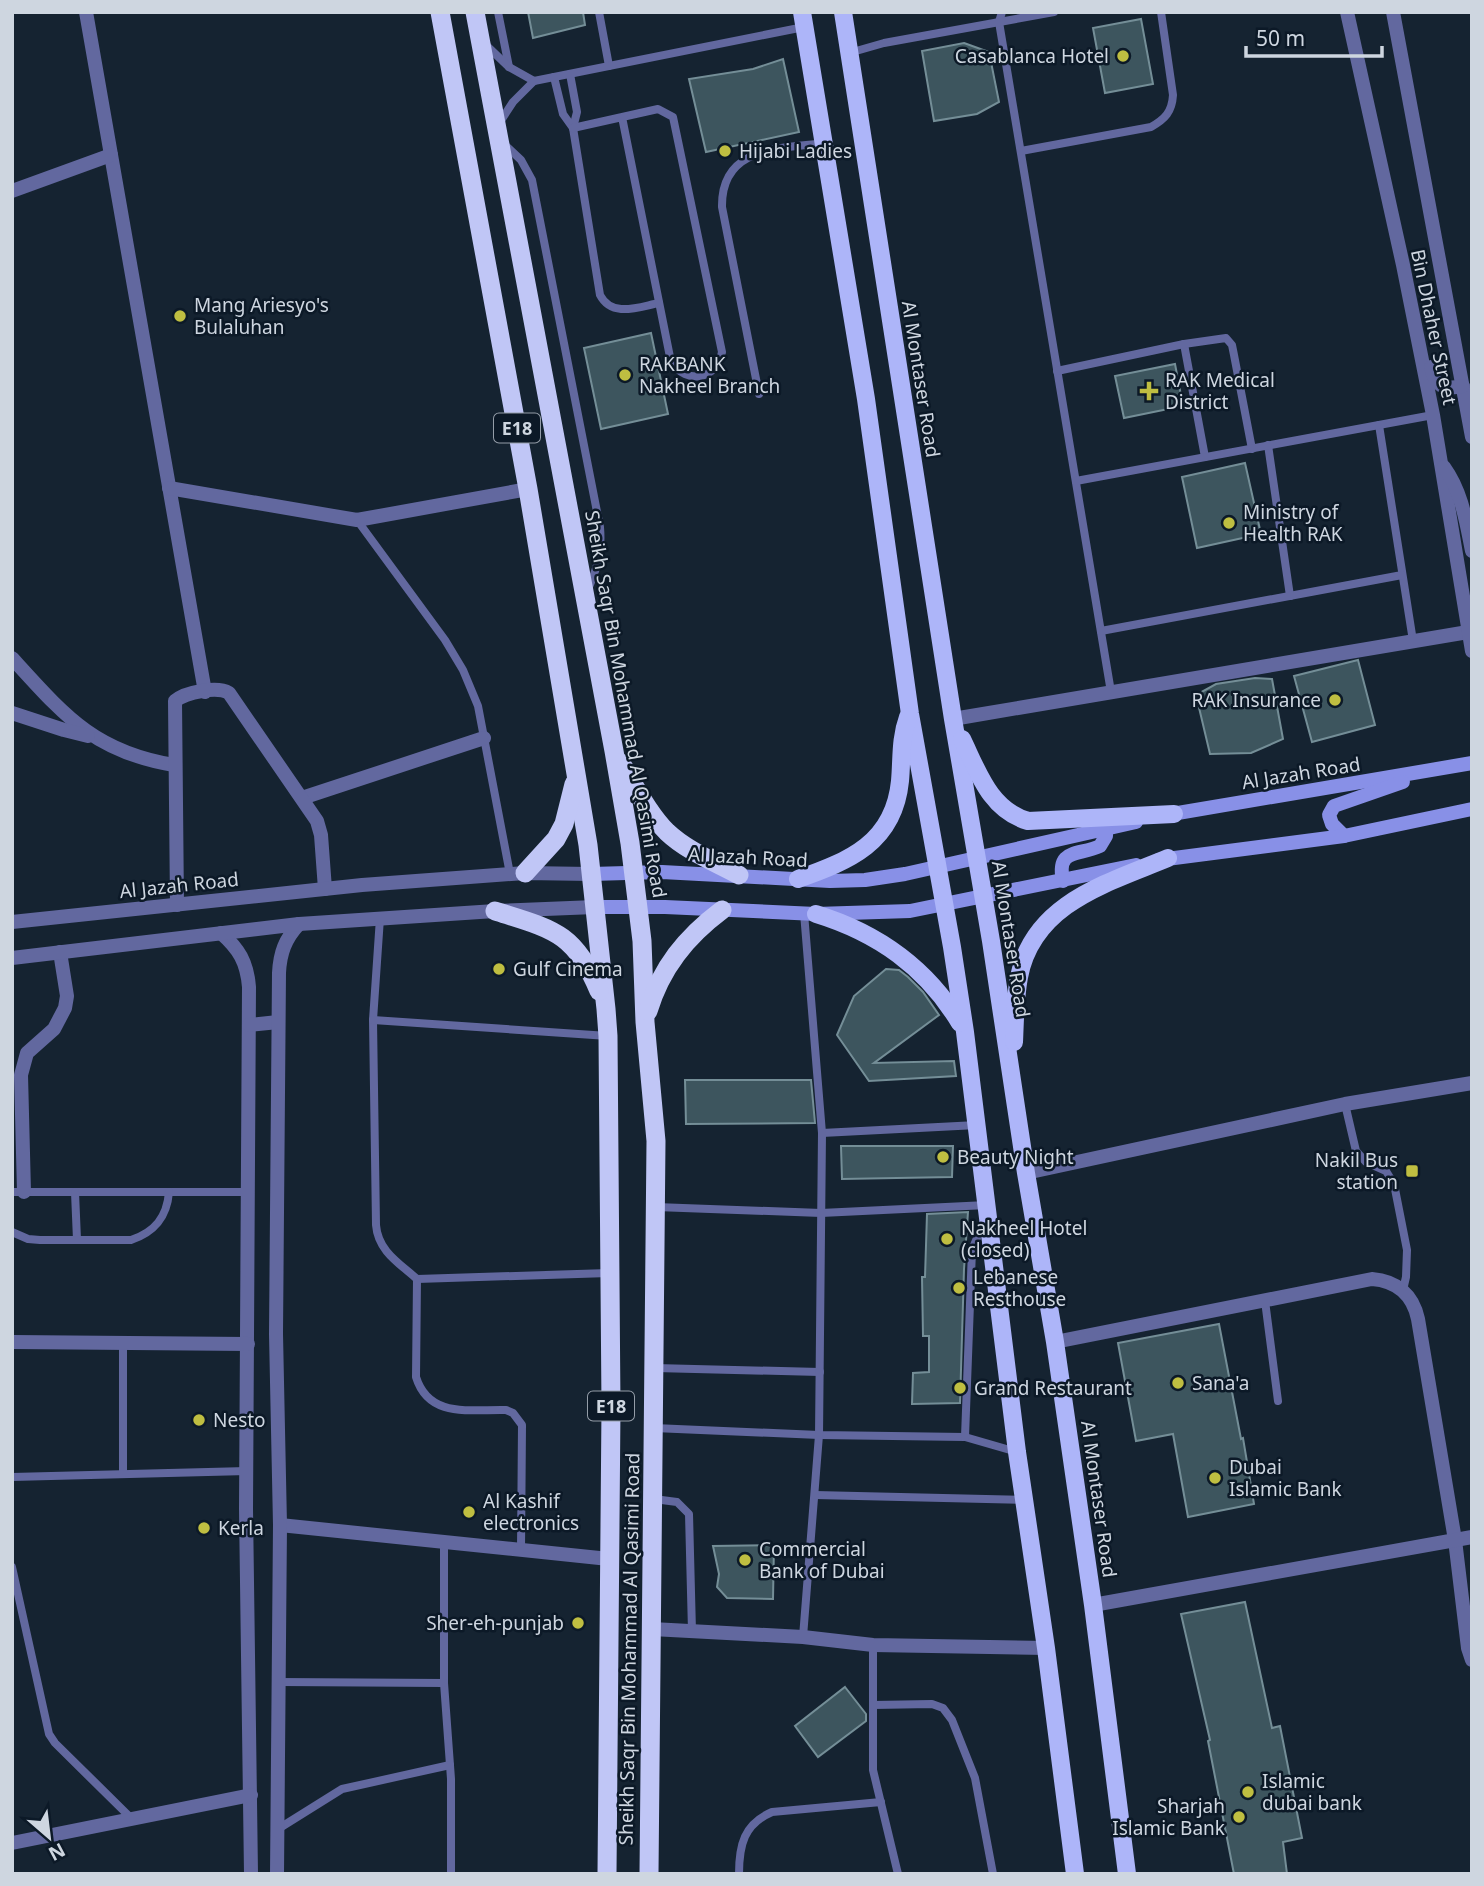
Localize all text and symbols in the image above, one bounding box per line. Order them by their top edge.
scale bar [1246,14,1382,58]
text: 50 m [1256,24,1305,52]
place label: Casablanca Hotel [955,43,1109,69]
marker: Casablanca Hotel [1115,48,1131,64]
place label: Hijabi Ladies [739,138,852,164]
marker: Hijabi Ladies [717,143,733,159]
street label: Bin Dhaher Street [1405,247,1463,407]
place label: Mang Ariesyo's Bulaluhan [194,292,329,340]
street label: Al Montaser Road [896,299,946,459]
marker: Mang Ariesyo's Bulaluhan [172,308,188,324]
place label: RAKBANK Nakheel Branch [639,351,780,399]
marker: RAKBANK Nakheel Branch [617,367,633,383]
place label: RAK Medical District [1165,367,1275,415]
marker: RAK Medical District [1139,381,1159,401]
road number: E18 [494,414,540,442]
place label: Ministry of Health RAK [1243,499,1343,547]
street label: Sheikh Saqr Bin Mohammad Al Qasimi Road [579,508,673,900]
marker: Ministry of Health RAK [1221,515,1237,531]
place label: RAK Insurance [1192,687,1321,713]
marker: RAK Insurance [1327,692,1343,708]
street label: Al Jazah Road [1240,751,1362,795]
street label: Al Jazah Road [688,841,808,873]
street label: Al Montaser Road [986,859,1036,1019]
street label: Al Jazah Road [118,866,240,904]
place label: Gulf Cinema [513,956,623,982]
marker: Gulf Cinema [491,961,507,977]
place label: Beauty Night [957,1144,1074,1170]
place label: Nakil Bus station [1315,1147,1398,1195]
marker: Beauty Night [935,1149,951,1165]
marker: Nakil Bus station [1404,1163,1420,1179]
place label: Nakheel Hotel (closed) [961,1215,1087,1263]
marker: Nakheel Hotel (closed) [939,1231,955,1247]
place label: Lebanese Resthouse [973,1264,1066,1312]
marker: Lebanese Resthouse [951,1280,967,1296]
place label: Sana'a [1192,1370,1249,1396]
place label: Grand Restaurant [974,1375,1132,1401]
marker: Sana'a [1170,1375,1186,1391]
marker: Grand Restaurant [952,1380,968,1396]
road number: E18 [588,1392,634,1420]
place label: Nesto [213,1407,266,1433]
marker: Nesto [191,1412,207,1428]
street label: Al Montaser Road [1075,1419,1123,1579]
street label: Sheikh Saqr Bin Mohammad Al Qasimi Road [613,1452,645,1846]
place label: Dubai Islamic Bank [1229,1454,1342,1502]
marker: Dubai Islamic Bank [1207,1470,1223,1486]
place label: Al Kashif electronics [483,1488,579,1536]
marker: Al Kashif electronics [461,1504,477,1520]
place label: Kerla [218,1515,264,1541]
marker: Kerla [196,1520,212,1536]
place label: Commercial Bank of Dubai [759,1536,885,1584]
marker: Commercial Bank of Dubai [737,1552,753,1568]
place label: Sher-eh-punjab [426,1610,564,1636]
marker: Sher-eh-punjab [570,1615,586,1631]
place label: Islamic dubai bank [1262,1768,1362,1816]
marker: Islamic dubai bank [1240,1784,1256,1800]
place label: Sharjah Islamic Bank [1112,1793,1225,1841]
north arrow [14,1802,84,1872]
marker: Sharjah Islamic Bank [1231,1809,1247,1825]
text: N [44,1837,70,1867]

